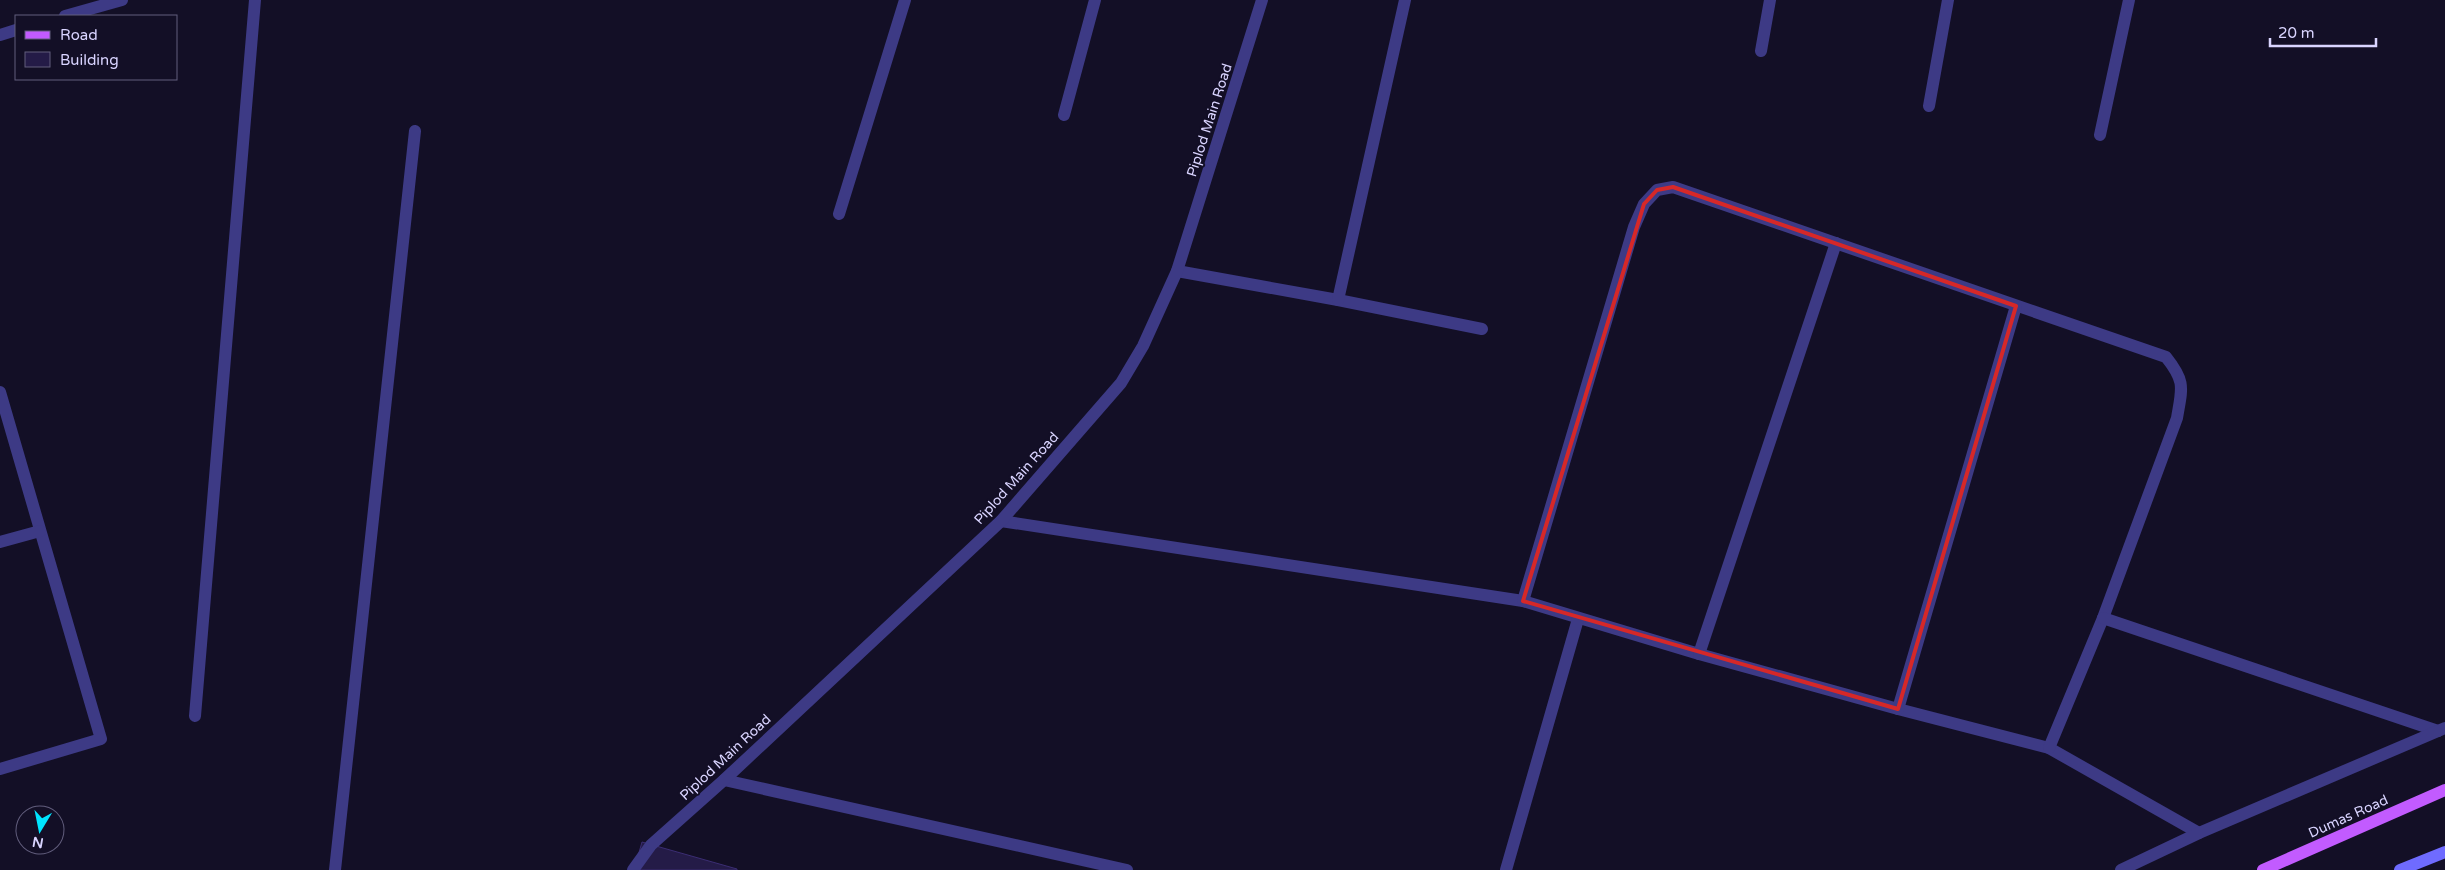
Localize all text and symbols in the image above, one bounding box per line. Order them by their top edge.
legend [15,15,178,80]
scale bar [2270,15,2376,47]
text: 20 m [2278,24,2315,42]
text: Road [60,26,98,44]
text: Building [60,51,119,69]
street label: Piplod Main Road [1183,61,1236,179]
street label: Piplod Main Road [970,429,1062,528]
street label: Piplod Main Road [676,711,774,804]
street label: Dumas Road [2306,791,2391,842]
north arrow [15,805,65,855]
text: N [31,833,45,852]

